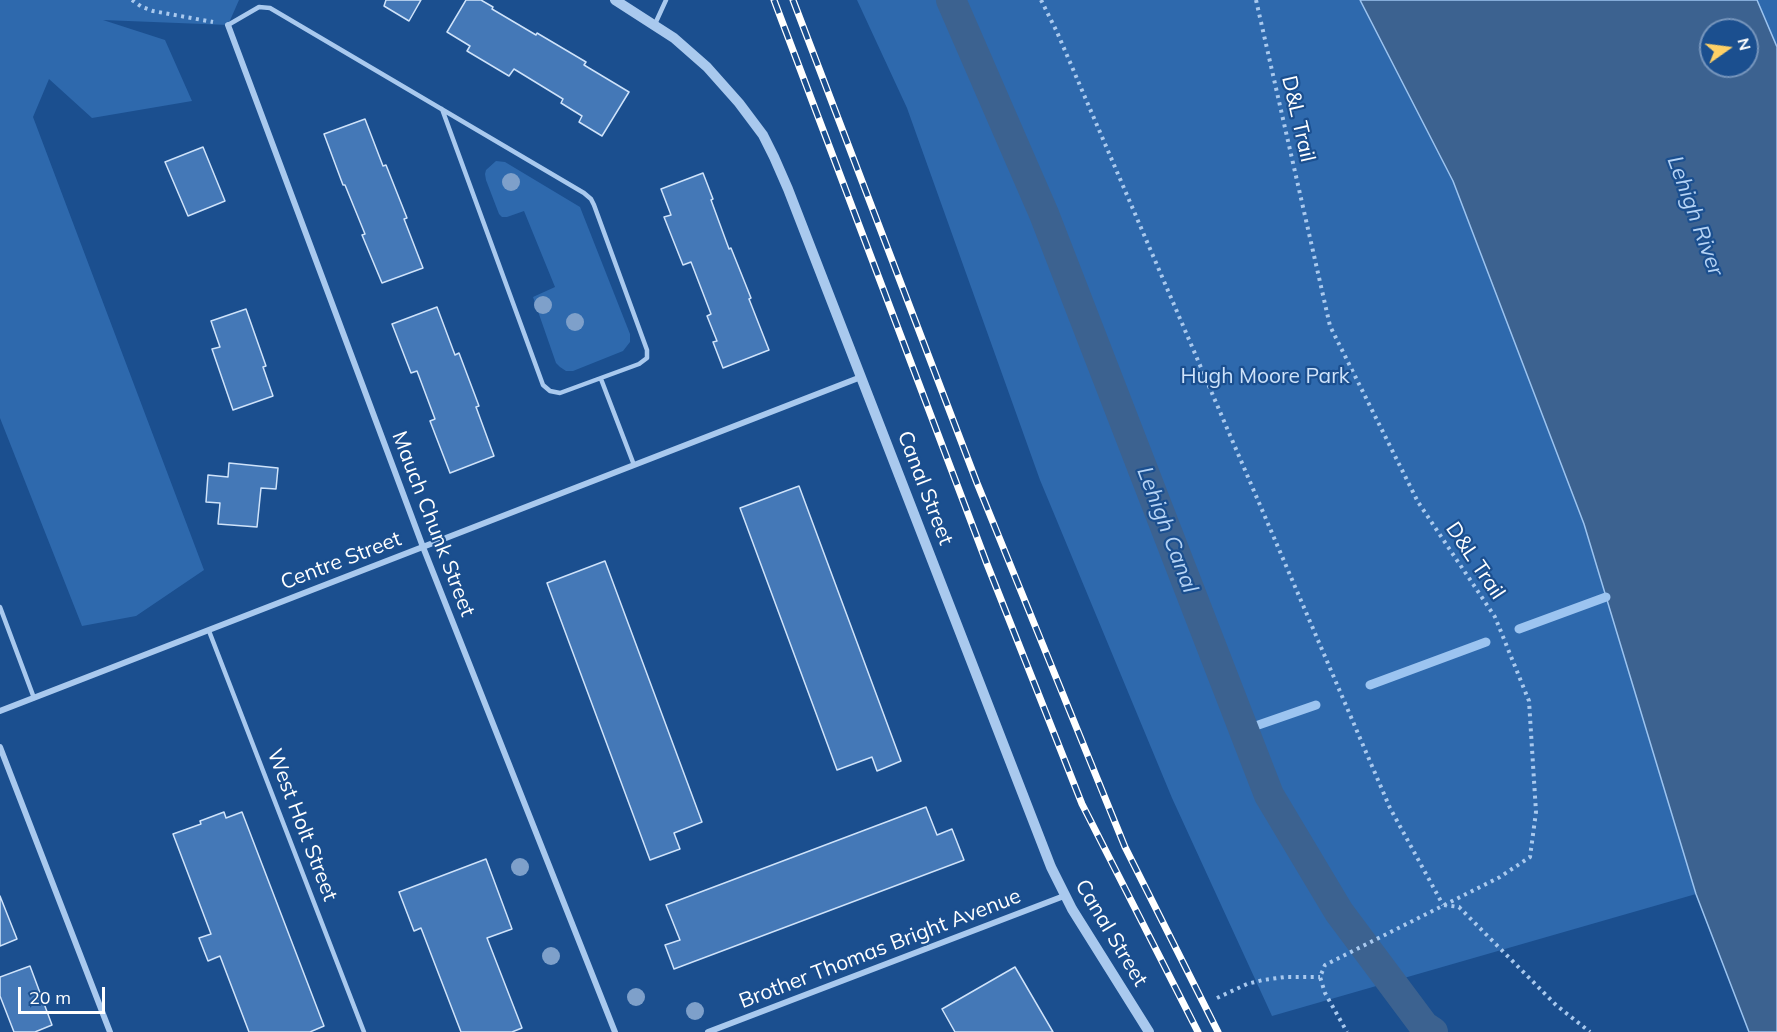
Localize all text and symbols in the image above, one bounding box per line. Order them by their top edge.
north arrow [1699,18,1759,78]
text: N [1733,36,1756,52]
street label: D&L Trail [1276,73,1320,165]
water label: Lehigh River [1661,152,1729,280]
park label: Hugh Moore Park [1180,364,1350,390]
street label: Canal Street [892,427,958,549]
street label: Mauch Chunk Street [386,428,480,620]
water label: Lehigh Canal [1131,463,1203,597]
street label: D&L Trail [1440,518,1510,604]
street label: Centre Street [277,526,405,596]
street label: West Holt Street [261,745,343,905]
street label: Canal Street [1069,875,1153,991]
street label: Brother Thomas Bright Avenue [736,884,1024,1014]
scale bar [21,975,108,1013]
text: 20 m [29,986,71,1009]

